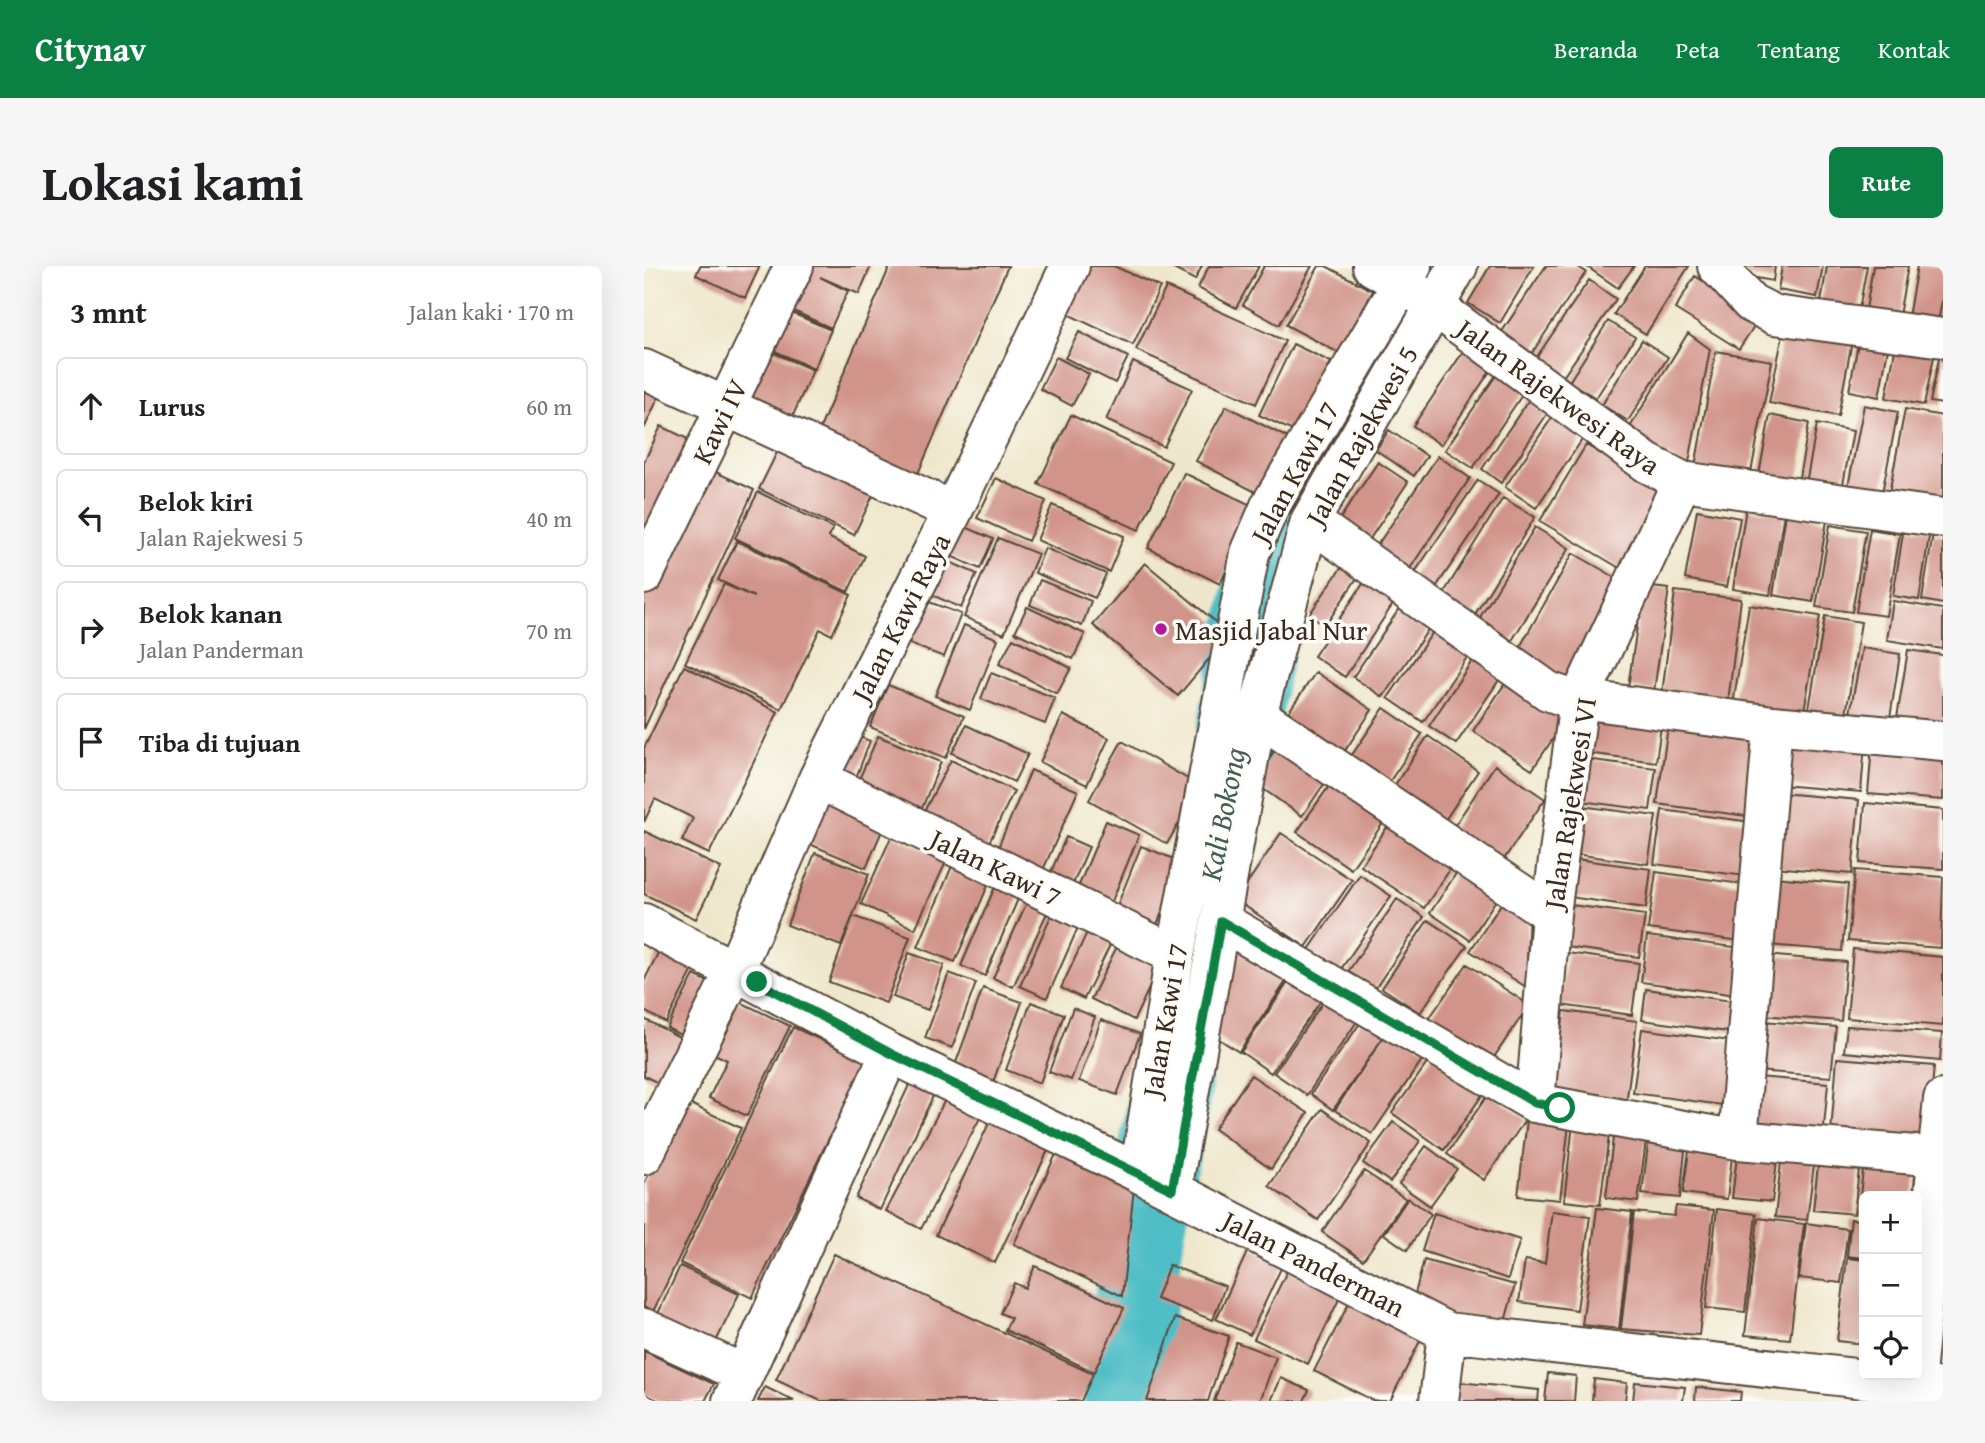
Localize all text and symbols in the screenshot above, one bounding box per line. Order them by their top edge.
text: Citynav [35,25,146,73]
text: Beranda [1554,32,1638,67]
text: Peta [1676,32,1720,67]
text: Tentang [1758,32,1840,67]
text: Kontak [1878,32,1950,67]
text: Lokasi kami [42,146,304,218]
button: Rute [1829,147,1943,218]
text: 3 mnt [70,290,147,334]
text: Jalan kaki · 170 m [409,295,574,328]
street label: Jalan Rajekwesi Raya [1446,306,1670,484]
street label: Jalan Rajekwesi 5 [1293,337,1427,535]
street label: Kawi IV [681,371,757,471]
icon: ahead [72,387,110,425]
text: Lurus [139,387,205,426]
text: 60 m [526,390,572,423]
street label: Jalan Kawi 17 [1238,394,1349,553]
text: Belok kiri [139,482,253,521]
icon: left [72,499,110,537]
text: 40 m [526,502,572,535]
text: Jalan Rajekwesi 5 [139,521,304,554]
street label: Jalan Kawi Raya [839,525,960,711]
text: Belok kanan [139,594,282,633]
place label: Masjid Jabal Nur [1175,609,1368,650]
icon: right [72,611,110,649]
text: 70 m [526,614,572,647]
marker: Masjid Jabal Nur [1153,621,1169,637]
text: Jalan Panderman [139,633,304,666]
street label: Jalan Rajekwesi VI [1532,694,1606,915]
icon: arrive [72,723,110,761]
text: Tiba di tujuan [139,723,300,762]
water label: Kali Bokong [1187,743,1257,885]
street label: Jalan Kawi 7 [921,816,1069,917]
street label: Jalan Kawi 17 [1130,940,1198,1103]
route end [741,966,772,997]
route start [1544,1092,1575,1123]
map controls [1859,1191,1922,1380]
button: + [1859,1191,1922,1254]
street label: Jalan Panderman [1213,1198,1413,1327]
button: − [1859,1254,1922,1317]
button: locate [1859,1317,1922,1380]

